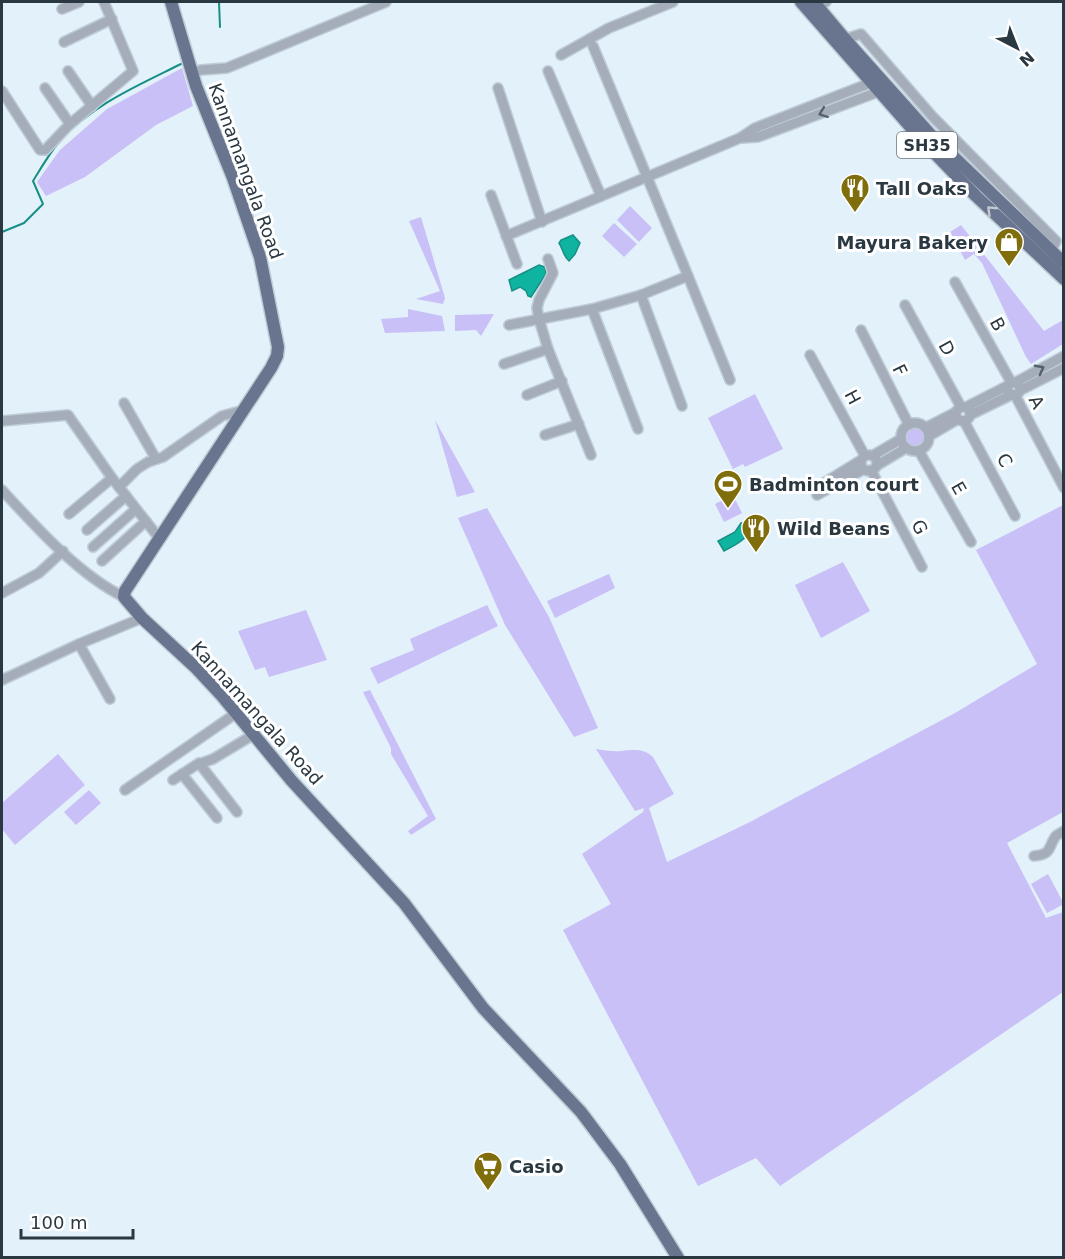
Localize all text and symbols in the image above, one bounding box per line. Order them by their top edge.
north arrow [987,18,1047,78]
text: N [1015,47,1038,70]
street label: Kannamangala Road [204,80,288,262]
one-way arrow [819,106,830,118]
road number: SH35 [897,132,957,158]
restaurant icon: Tall Oaks [839,172,871,214]
place label: Tall Oaks [876,178,967,199]
one-way arrow [987,206,997,217]
shop icon: Mayura Bakery [993,226,1025,268]
place label: Mayura Bakery [836,232,988,253]
street label: B [986,314,1010,334]
street label: D [934,337,960,359]
street label: F [888,361,912,379]
one-way arrow [1033,365,1044,376]
street label: H [841,386,865,408]
street label: A [1025,392,1049,413]
street label: C [993,450,1017,470]
sports icon: Badminton court [712,468,744,510]
place label: Badminton court [749,474,919,495]
street label: E [947,478,971,498]
restaurant icon: Wild Beans [740,512,772,554]
street label: G [908,516,932,538]
place label: Wild Beans [777,518,890,539]
street label: Kannamangala Road [187,637,327,789]
supermarket icon: Casio [472,1150,504,1192]
place label: Casio [509,1156,564,1177]
scale bar [21,1202,134,1240]
text: 100 m [30,1212,88,1233]

